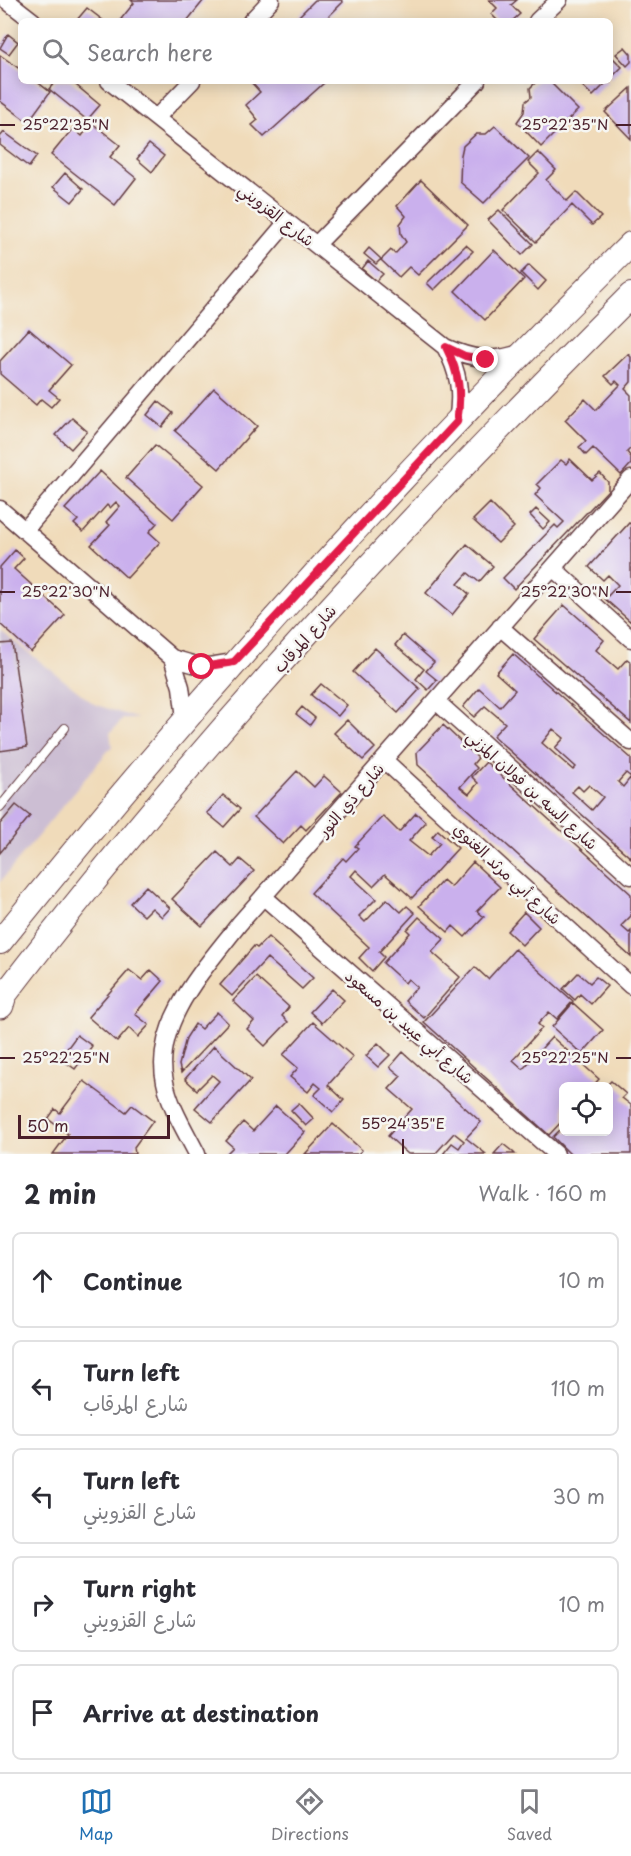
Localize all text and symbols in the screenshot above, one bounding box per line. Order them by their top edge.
search box [18,18,613,84]
icon: search [39,35,72,68]
text: Search here [87,35,213,68]
text: 25°22'35"N [23,112,109,135]
text: 25°22'35"N [522,112,608,135]
street label: شارع القزويني [231,177,320,255]
route end [472,346,498,372]
text: 25°22'30"N [22,579,110,602]
text: 25°22'30"N [521,579,609,602]
street label: شارع المرقاب [267,599,342,678]
route start [188,653,214,679]
street label: شارع السه بن فولان المزني [459,723,604,858]
street label: شارع ذي النور [310,757,390,843]
street label: شارع أبي مرثد الغنوي [446,817,567,932]
street label: شارع أبي عبيد بن مسعود [338,963,479,1092]
text: 25°22'25"N [22,1045,110,1068]
text: 25°22'25"N [521,1045,609,1068]
map controls [559,1082,613,1136]
button: locate [559,1082,613,1136]
text: 55°24'35"E [361,1111,445,1134]
scale bar [18,1112,170,1140]
text: 50 m [27,1113,68,1137]
text: 2 min [24,1174,97,1213]
text: Walk · 160 m [479,1178,607,1208]
icon: ahead [26,1264,59,1297]
text: Continue [83,1264,182,1297]
text: 10 m [558,1265,605,1295]
text: Turn left [83,1355,180,1388]
icon: left [26,1372,59,1405]
text: 110 m [551,1373,605,1403]
text: شارع المرقاب [83,1388,188,1418]
text: Turn left [83,1463,180,1496]
icon: left [26,1480,59,1513]
text: 30 m [552,1481,605,1511]
text: شارع القزويني [83,1496,197,1526]
text: Turn right [83,1571,196,1604]
icon: right [26,1588,59,1621]
text: 10 m [558,1589,605,1619]
text: شارع القزويني [83,1604,197,1634]
icon: arrive [26,1696,59,1729]
text: Arrive at destination [83,1696,319,1729]
tab: Map [79,1785,113,1845]
tab: Directions [271,1785,349,1845]
tab: Saved [507,1785,552,1845]

